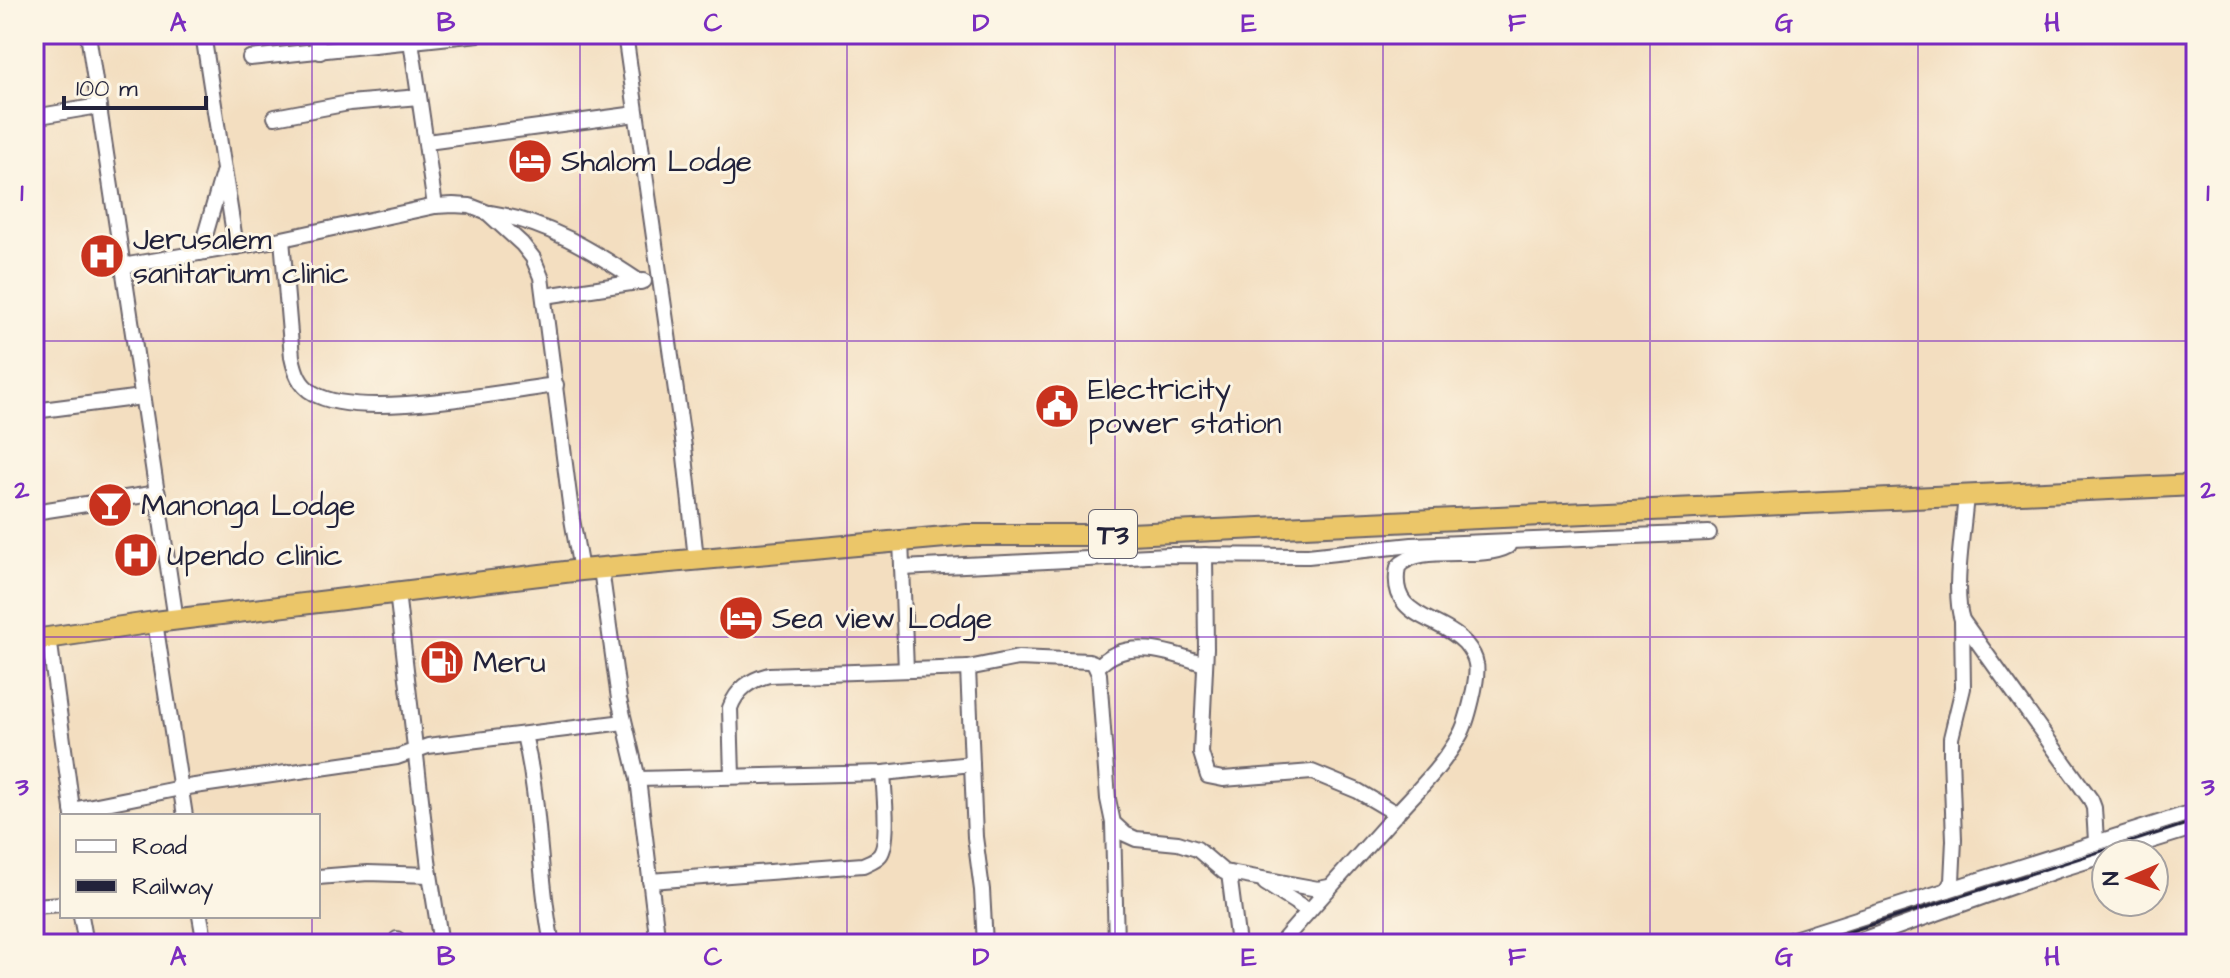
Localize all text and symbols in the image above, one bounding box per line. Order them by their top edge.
text: A [170,5,187,41]
text: B [437,5,456,41]
text: C [704,5,723,41]
text: D [973,5,990,41]
text: E [1241,5,1257,41]
text: F [1508,5,1527,41]
text: G [1775,5,1793,41]
text: H [2044,5,2060,41]
scale bar [64,60,206,110]
text: 100 m [76,72,138,106]
hotel icon: Shalom Lodge [506,137,554,185]
place label: Shalom Lodge [561,141,752,184]
text: 1 [20,175,24,211]
text: 1 [2206,175,2210,211]
place label: Jerusalem sanitarium clinic [133,219,349,295]
hospital icon: Jerusalem sanitarium clinic [78,232,126,280]
place label: Electricity power station [1088,369,1282,445]
public building icon: Electricity power station [1033,382,1081,430]
text: 2 [14,472,30,508]
text: 2 [2200,472,2216,508]
bar icon: Manonga Lodge [86,481,134,529]
place label: Manonga Lodge [141,485,355,528]
road number: T3 [1089,510,1137,558]
hospital icon: Upendo clinic [112,531,160,579]
place label: Upendo clinic [167,535,343,577]
hotel icon: Sea view Lodge [717,594,765,642]
place label: Sea view Lodge [772,598,992,641]
fuel station icon: Meru [418,638,466,686]
place label: Meru [473,642,546,684]
text: 3 [14,769,29,805]
text: 3 [2200,769,2215,805]
legend [60,814,320,918]
text: Road [132,830,187,864]
north arrow [2090,838,2170,918]
text: Railway [132,870,214,905]
text: N [2096,871,2127,886]
text: A [170,939,187,975]
text: B [437,939,456,975]
text: C [704,939,723,975]
text: D [973,939,990,975]
text: E [1241,939,1257,975]
text: F [1508,939,1527,975]
text: G [1775,939,1793,975]
text: H [2044,939,2060,975]

